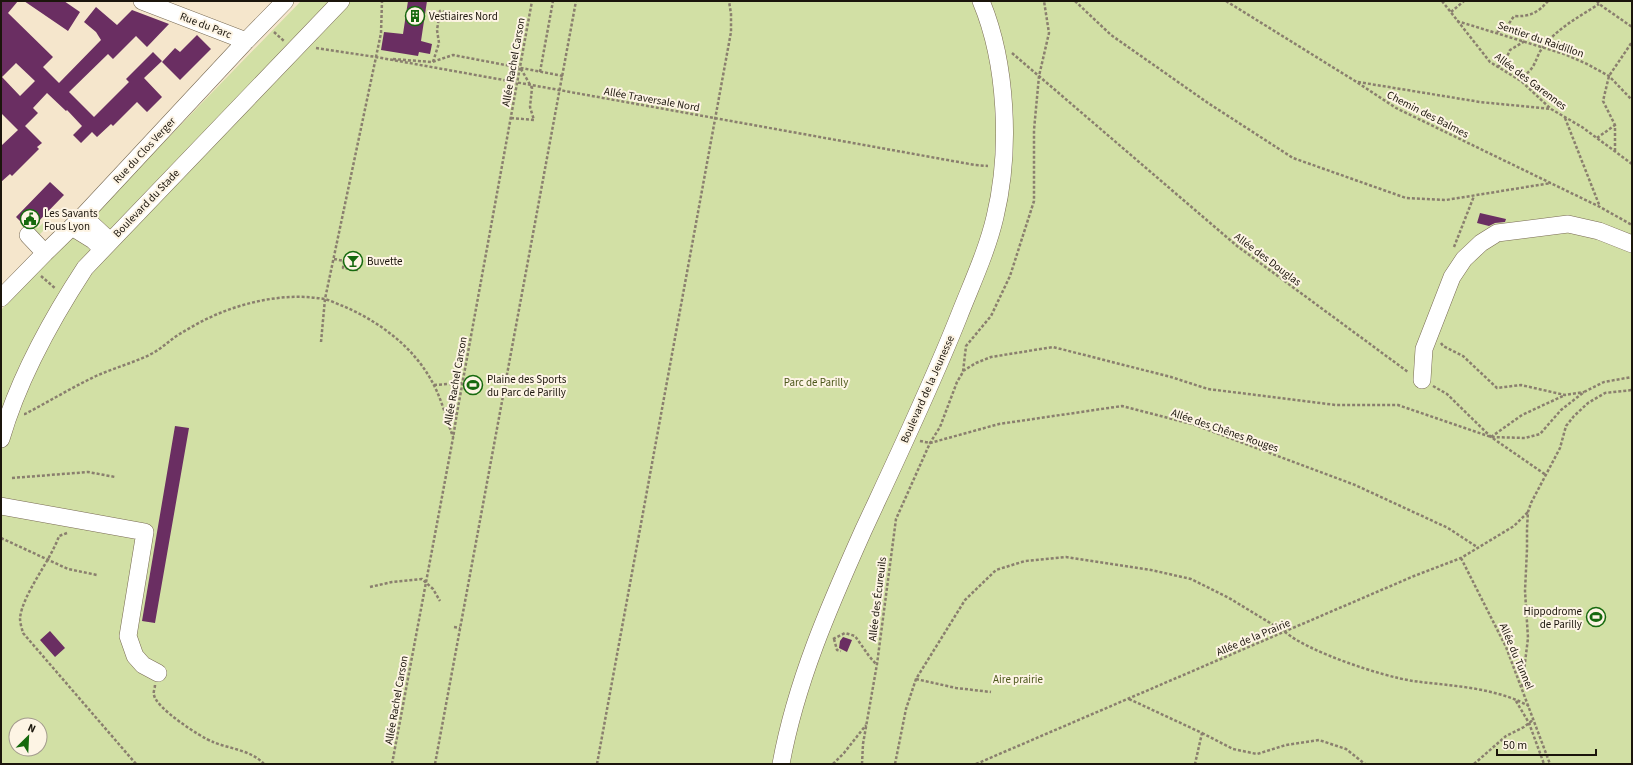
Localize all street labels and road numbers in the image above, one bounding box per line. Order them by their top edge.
street label: Rue du Parc [178,9,234,42]
street label: Allée Rachel Carson [498,16,529,108]
street label: Sentier du Raidillon [1496,18,1586,61]
street label: Allée des Garennes [1492,49,1570,114]
street label: Allée Traversale Nord [603,84,701,115]
street label: Chemin des Balmes [1384,87,1472,142]
street label: Rue du Clos Verger [110,114,179,187]
street label: Boulevard du Stade [110,165,183,241]
street label: Allée des Douglas [1231,229,1305,290]
street label: Boulevard de la Jeunesse [897,333,958,445]
street label: Allée Rachel Carson [440,335,471,427]
street label: Allée des Chênes Rouges [1169,405,1281,456]
street label: Allée des Écureuils [865,556,890,642]
street label: Allée de la Prairie [1214,615,1293,660]
street label: Allée du Tunnel [1496,621,1537,692]
street label: Allée Rachel Carson [381,654,412,746]

